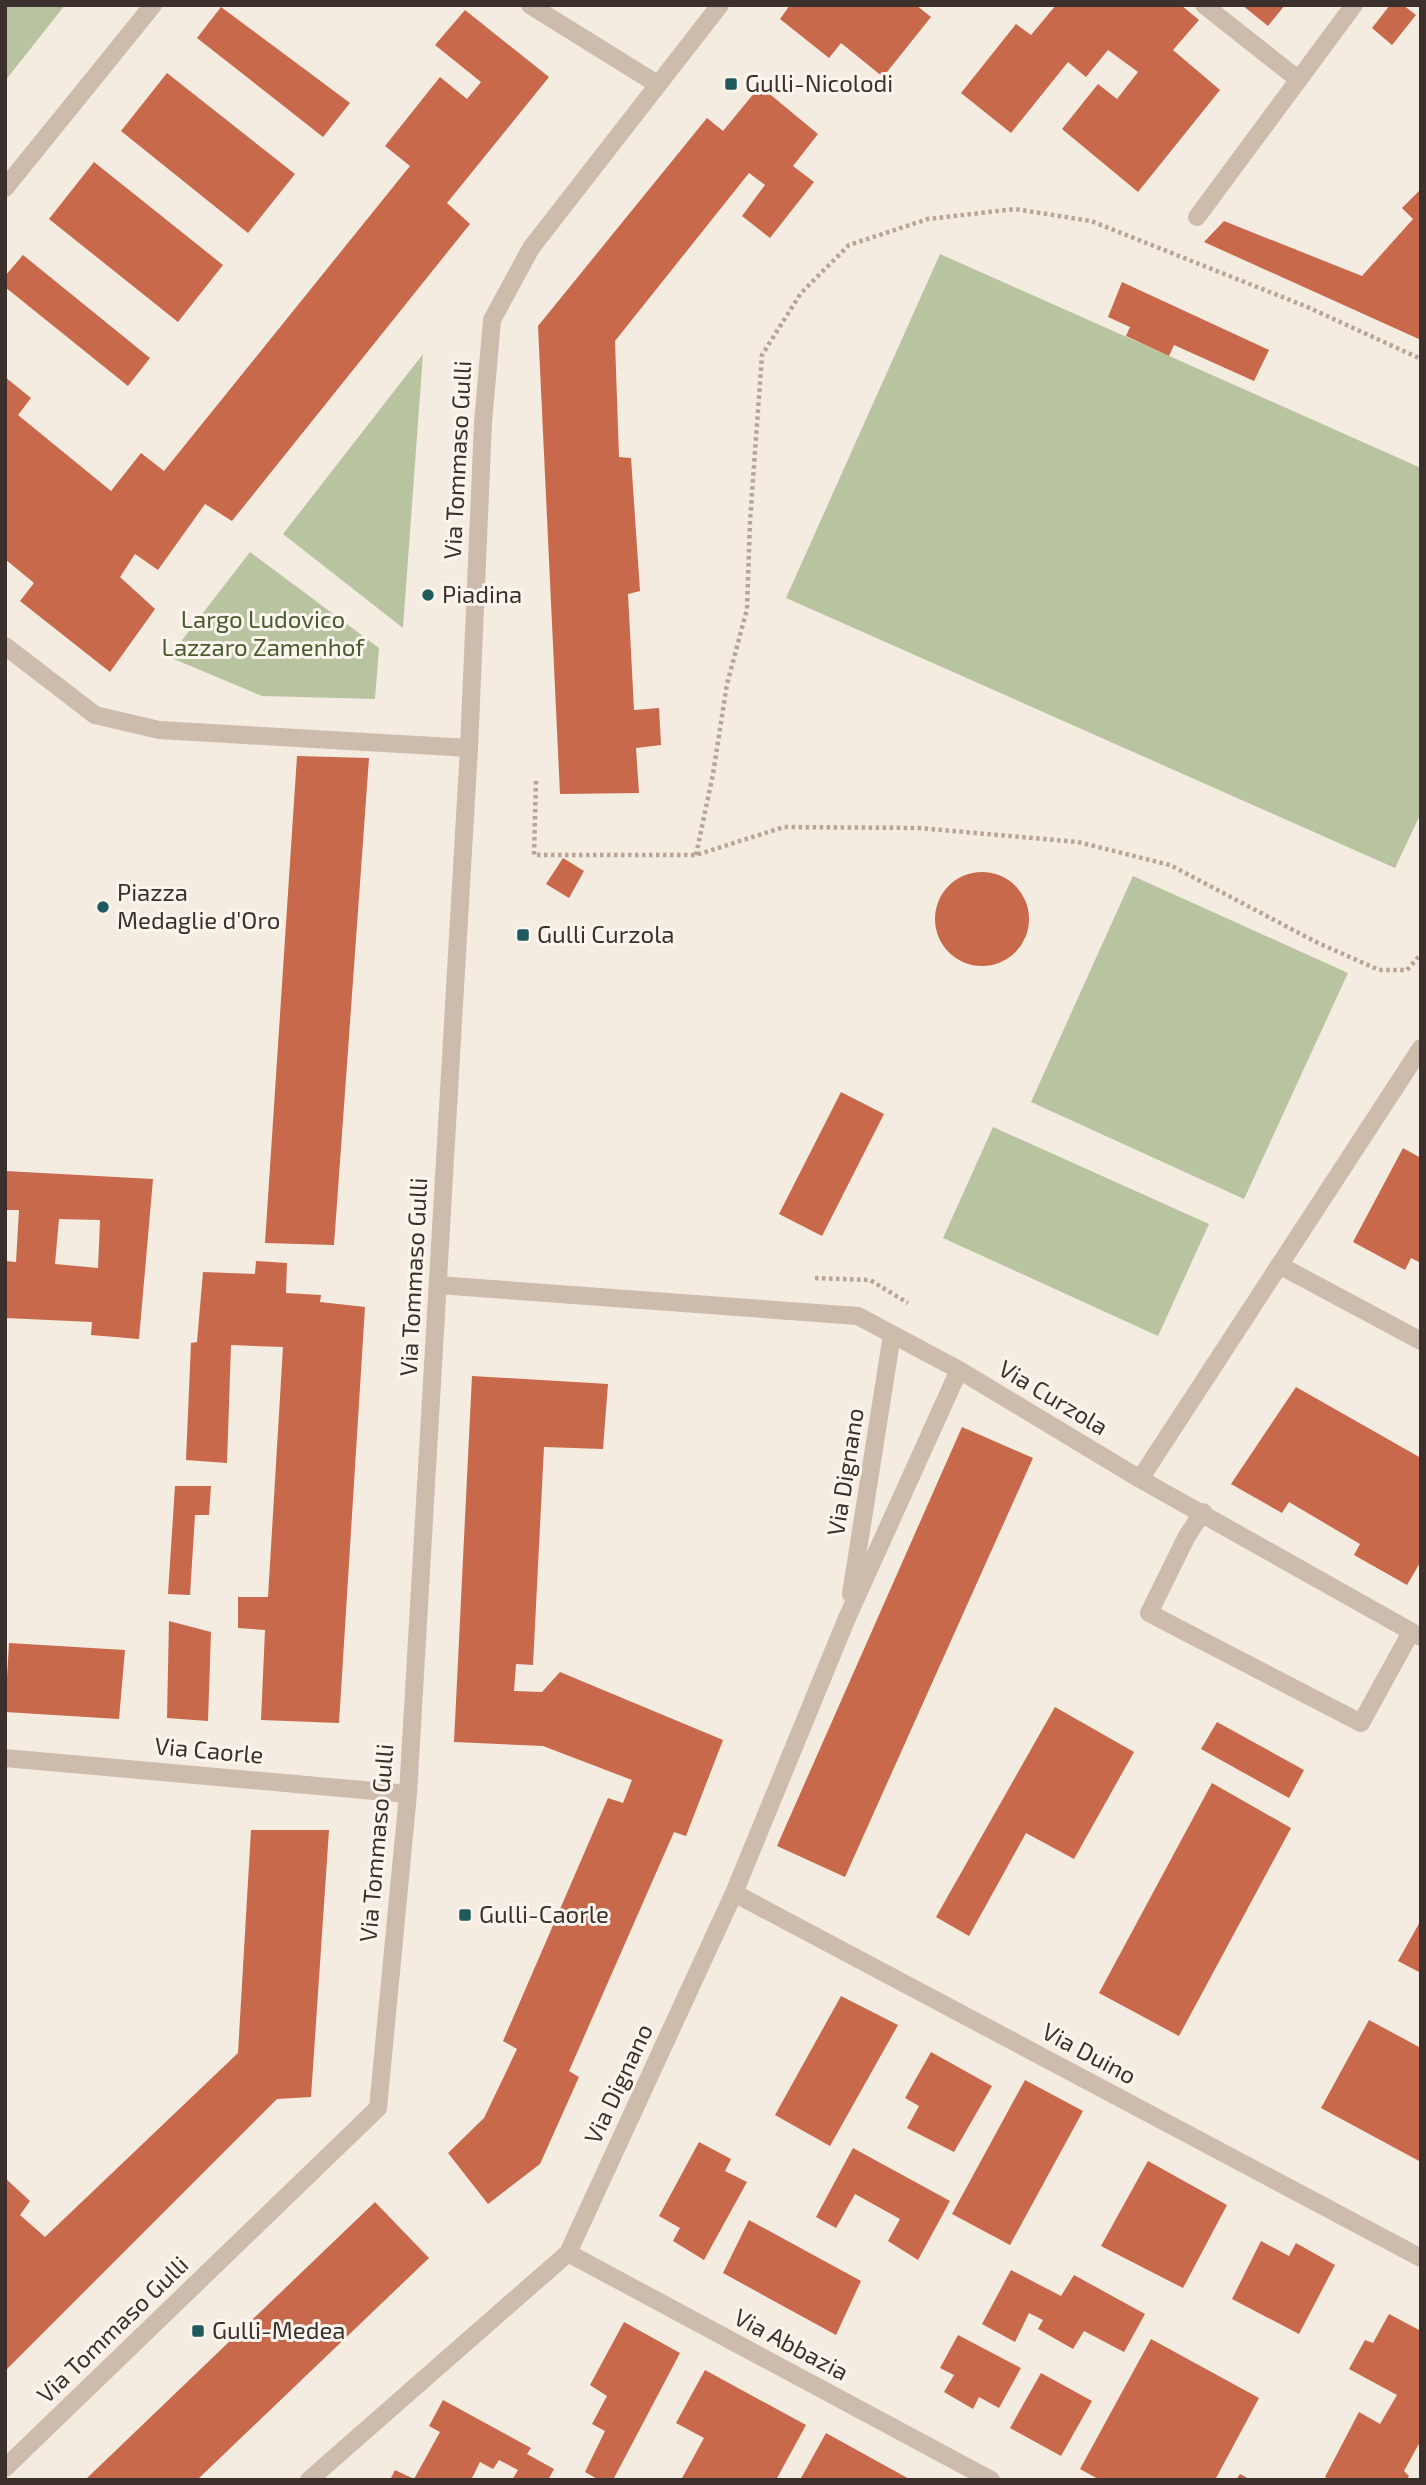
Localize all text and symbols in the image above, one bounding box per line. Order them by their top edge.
place label: Gulli-Nicolodi [745,68,893,97]
marker: Gulli-Nicolodi [723,76,739,92]
street label: Via Tommaso Gulli [437,360,476,560]
place label: Piadina [442,579,522,608]
marker: Piadina [420,587,436,603]
park label: Largo Ludovico Lazzaro Zamenhof [162,604,365,661]
place label: Piazza Medaglie d'Oro [117,877,280,934]
marker: Piazza Medaglie d'Oro [95,899,111,915]
place label: Gulli Curzola [537,919,674,948]
marker: Gulli Curzola [515,927,531,943]
street label: Via Tommaso Gulli [393,1177,432,1377]
street label: Via Curzola [994,1353,1114,1441]
street label: Via Dignano [820,1406,869,1538]
street label: Via Caorle [153,1730,265,1769]
street label: Via Tommaso Gulli [352,1743,399,1943]
place label: Gulli-Caorle [479,1899,609,1928]
marker: Gulli-Caorle [457,1907,473,1923]
street label: Via Duino [1038,2016,1142,2089]
street label: Via Dignano [577,2019,658,2148]
street label: Via Tommaso Gulli [30,2249,194,2408]
street label: Via Abbazia [730,2301,854,2386]
place label: Gulli-Medea [212,2315,346,2344]
marker: Gulli-Medea [190,2323,206,2339]

